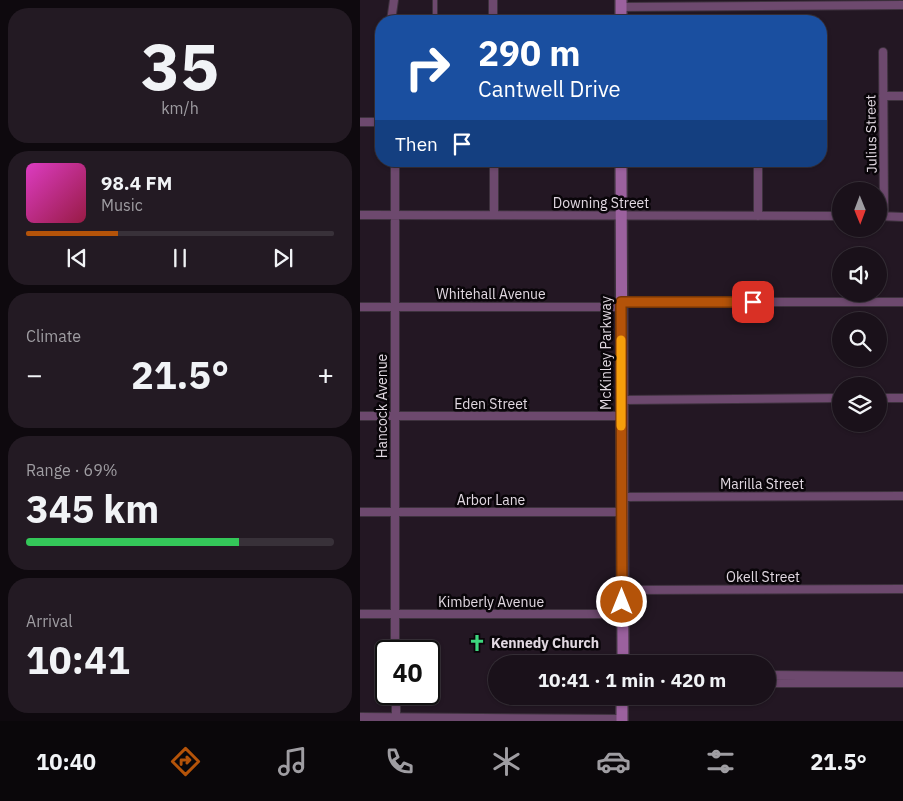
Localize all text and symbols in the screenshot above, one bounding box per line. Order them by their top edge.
text: 35 [141,23,219,108]
text: 290 m [478,30,581,76]
icon: right [395,35,460,100]
text: Cantwell Drive [478,74,621,103]
street label: Julius Street [861,94,881,174]
text: km/h [161,98,199,118]
icon: arrive [448,130,476,158]
text: Then [395,132,438,156]
text: 98.4 FM [101,171,172,195]
north arrow [832,182,888,238]
map controls [832,182,887,432]
street label: Downing Street [553,194,649,212]
text: Music [101,195,143,215]
icon: previous [63,244,91,272]
icon: pause [166,244,194,272]
icon: next [269,244,297,272]
button: sound [832,247,887,302]
pin [732,281,774,323]
street label: Whitehall Avenue [436,285,546,303]
icon: arrive [739,288,767,316]
street label: McKinley Parkway [597,296,615,410]
button: search [832,312,887,367]
text: Climate [26,326,81,346]
text: 21.5° [131,350,229,399]
street label: Hancock Avenue [373,353,391,458]
text: − [26,356,43,393]
text: + [317,356,334,393]
button: layers [832,377,887,432]
street label: Eden Street [454,395,528,413]
text: Range · 69% [26,460,118,480]
street label: Marilla Street [720,475,804,493]
text: 345 km [26,484,159,533]
street label: Arbor Lane [457,491,526,509]
street label: Okell Street [726,568,800,586]
position arrow [595,575,647,627]
street label: Kimberly Avenue [438,593,544,611]
text: Arrival [26,611,73,631]
church icon: Kennedy Church [467,633,487,653]
place label: Kennedy Church [491,634,599,652]
text: 10:41 [26,635,130,684]
speed limit sign: 40 [375,640,440,705]
text: 10:41 · 1 min · 420 m [538,668,726,692]
icon: directions [168,744,203,779]
icon: music [275,744,310,779]
icon: phone [382,744,417,779]
icon: climate [489,744,524,779]
icon: car [596,744,631,779]
icon: filters [703,744,738,779]
text: 10:40 [36,747,96,776]
text: 21.5° [810,747,867,776]

